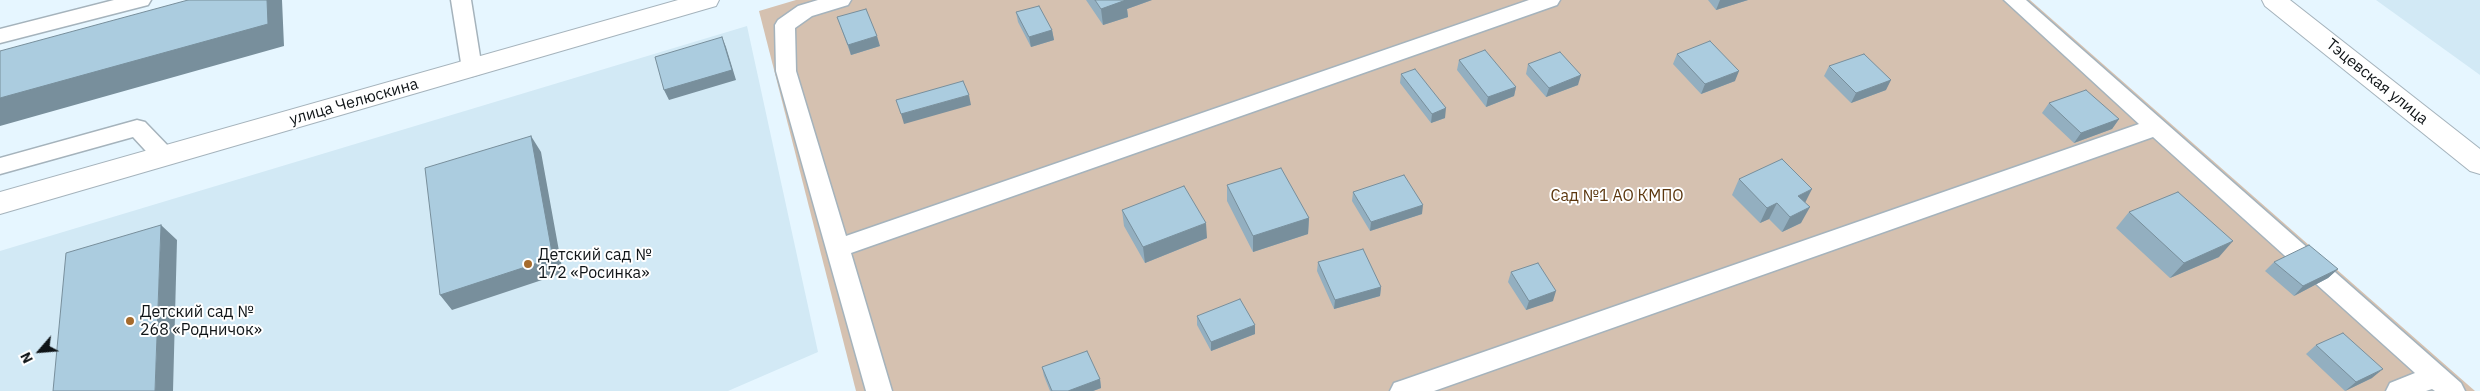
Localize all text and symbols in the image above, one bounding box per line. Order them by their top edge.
street label: Тэцевская улица [2322,35,2432,129]
street label: улица Челюскина [287,74,421,130]
park label: Сад №1 АО КМПО [1550,186,1684,206]
place label: Детский сад № 172 «Росинка» [538,245,652,283]
marker: Детский сад № 172 «Росинка» [522,258,534,270]
place label: Детский сад № 268 «Родничок» [140,302,262,340]
marker: Детский сад № 268 «Родничок» [124,315,136,327]
north arrow [15,326,65,376]
text: N [16,349,37,366]

